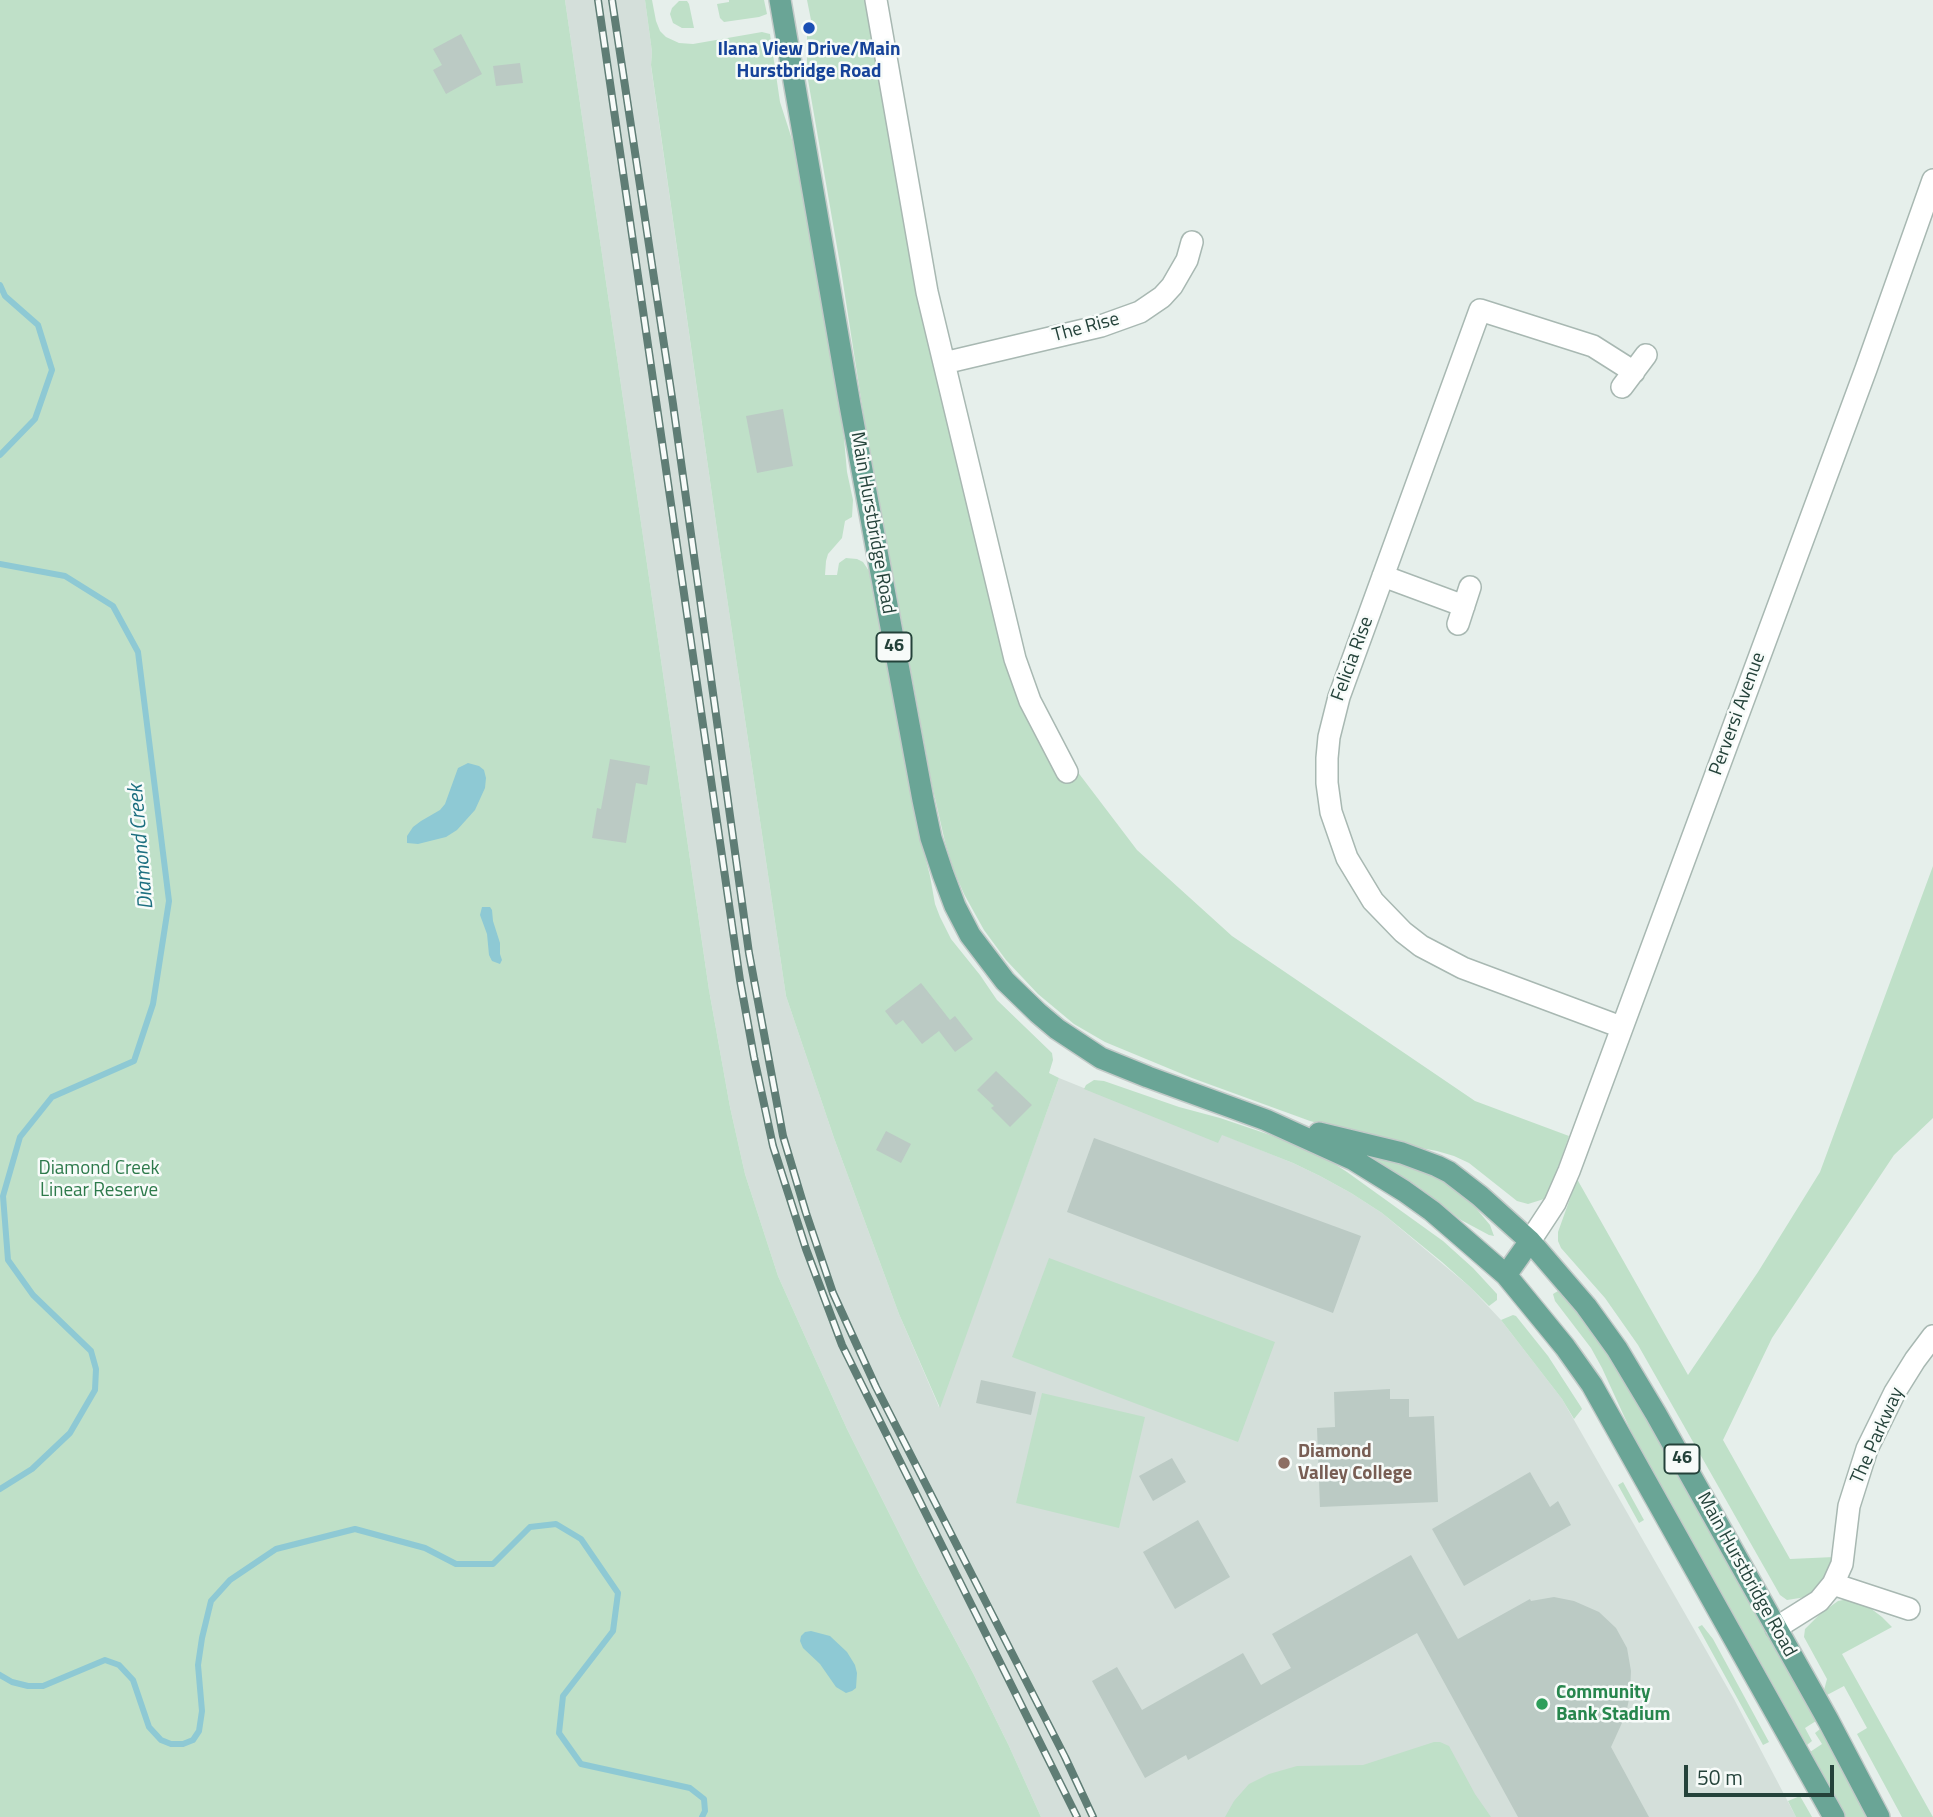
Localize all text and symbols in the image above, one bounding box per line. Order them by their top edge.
marker: Ilana View Drive/Main Hurstbridge Road [801,20,817,36]
place label: Ilana View Drive/Main Hurstbridge Road [718,39,900,83]
street label: The Rise [1050,308,1122,348]
street label: Main Hurstbridge Road [845,430,899,616]
street label: Felicia Rise [1327,614,1379,704]
road number: 46 [876,632,912,662]
street label: Perversi Avenue [1705,649,1771,779]
water label: Diamond Creek [124,783,160,911]
park label: Diamond Creek Linear Reserve [38,1158,160,1202]
street label: The Parkway [1847,1384,1909,1488]
place label: Diamond Valley College [1298,1441,1412,1485]
road number: 46 [1664,1444,1700,1474]
marker: Diamond Valley College [1276,1455,1292,1471]
street label: Main Hurstbridge Road [1691,1489,1801,1661]
place label: Community Bank Stadium [1556,1682,1670,1726]
marker: Community Bank Stadium [1534,1696,1550,1712]
scale bar [1688,1750,1839,1794]
text: 50 m [1697,1761,1743,1793]

